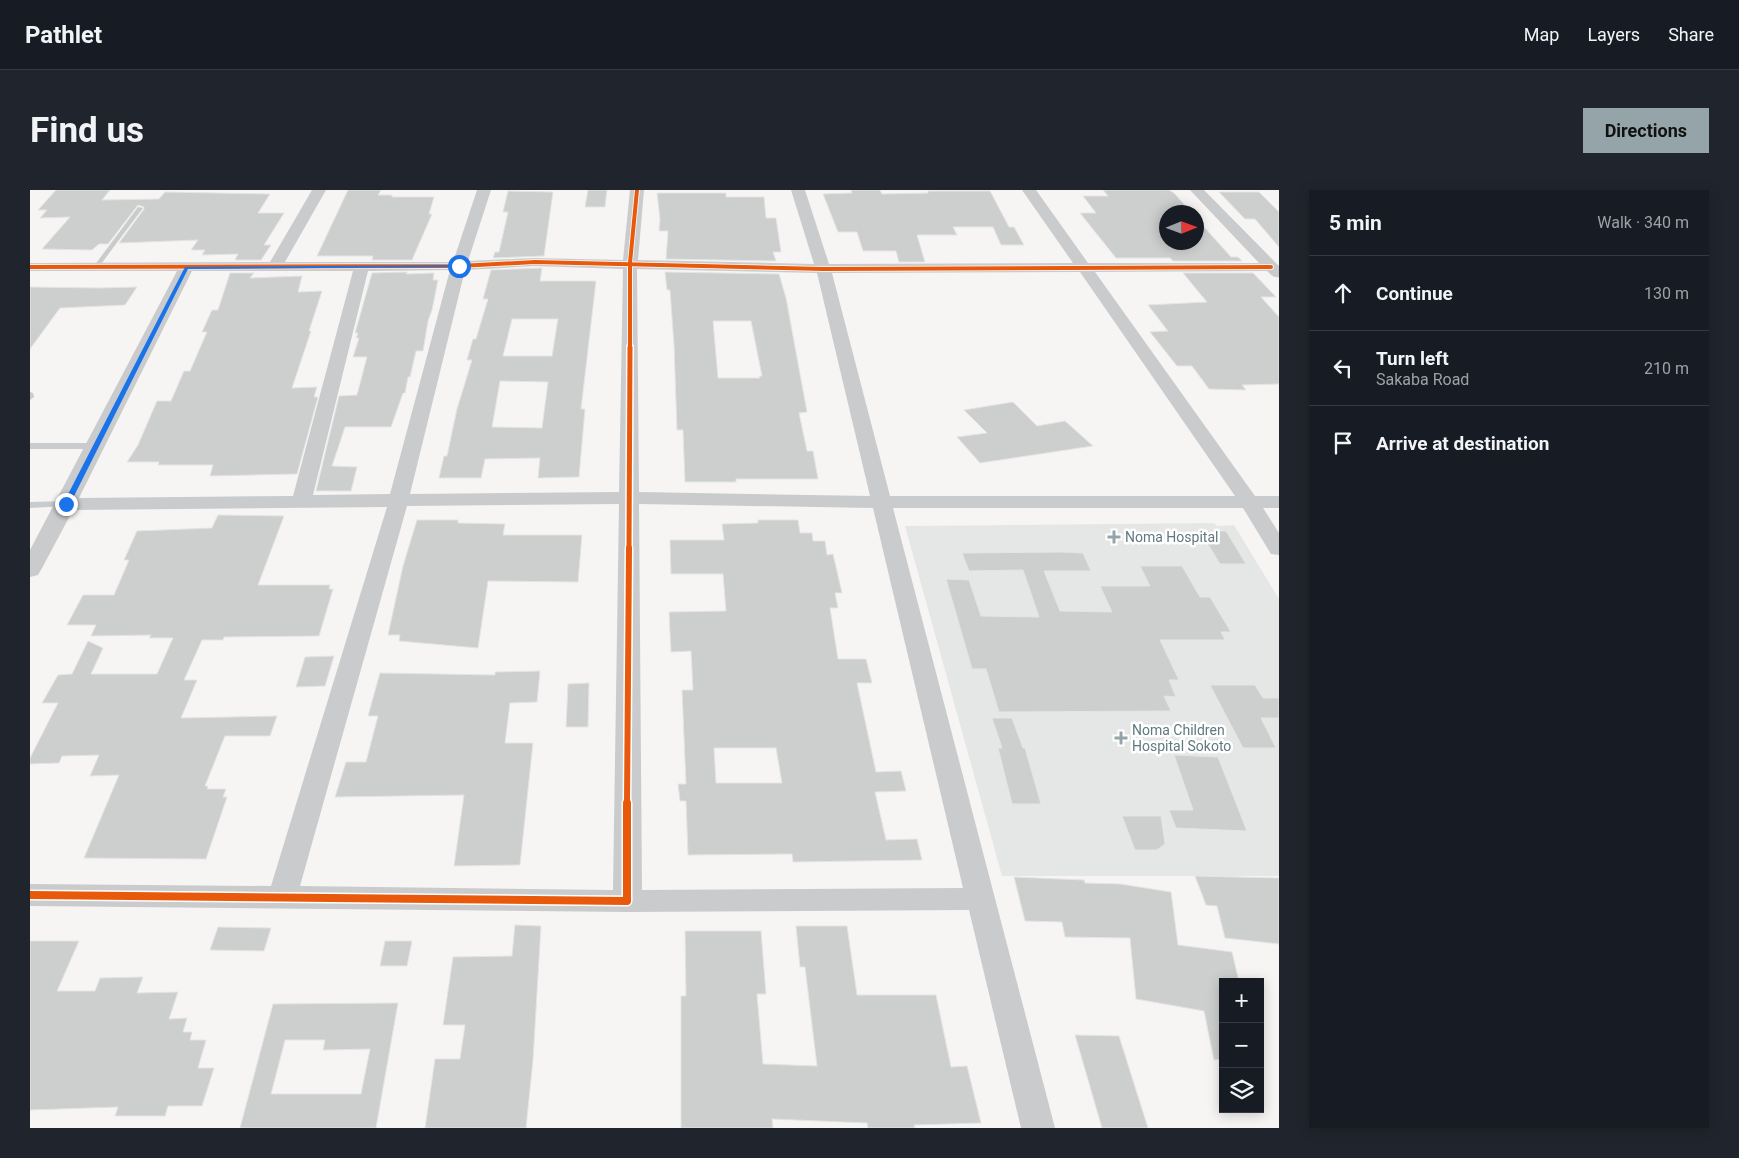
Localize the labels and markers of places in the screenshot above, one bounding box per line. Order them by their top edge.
place label: Noma Hospital [1125,529,1218,545]
marker: Noma Hospital [1107,530,1121,544]
place label: Noma Children Hospital Sokoto [1132,722,1231,754]
marker: Noma Children Hospital Sokoto [1114,731,1128,745]

